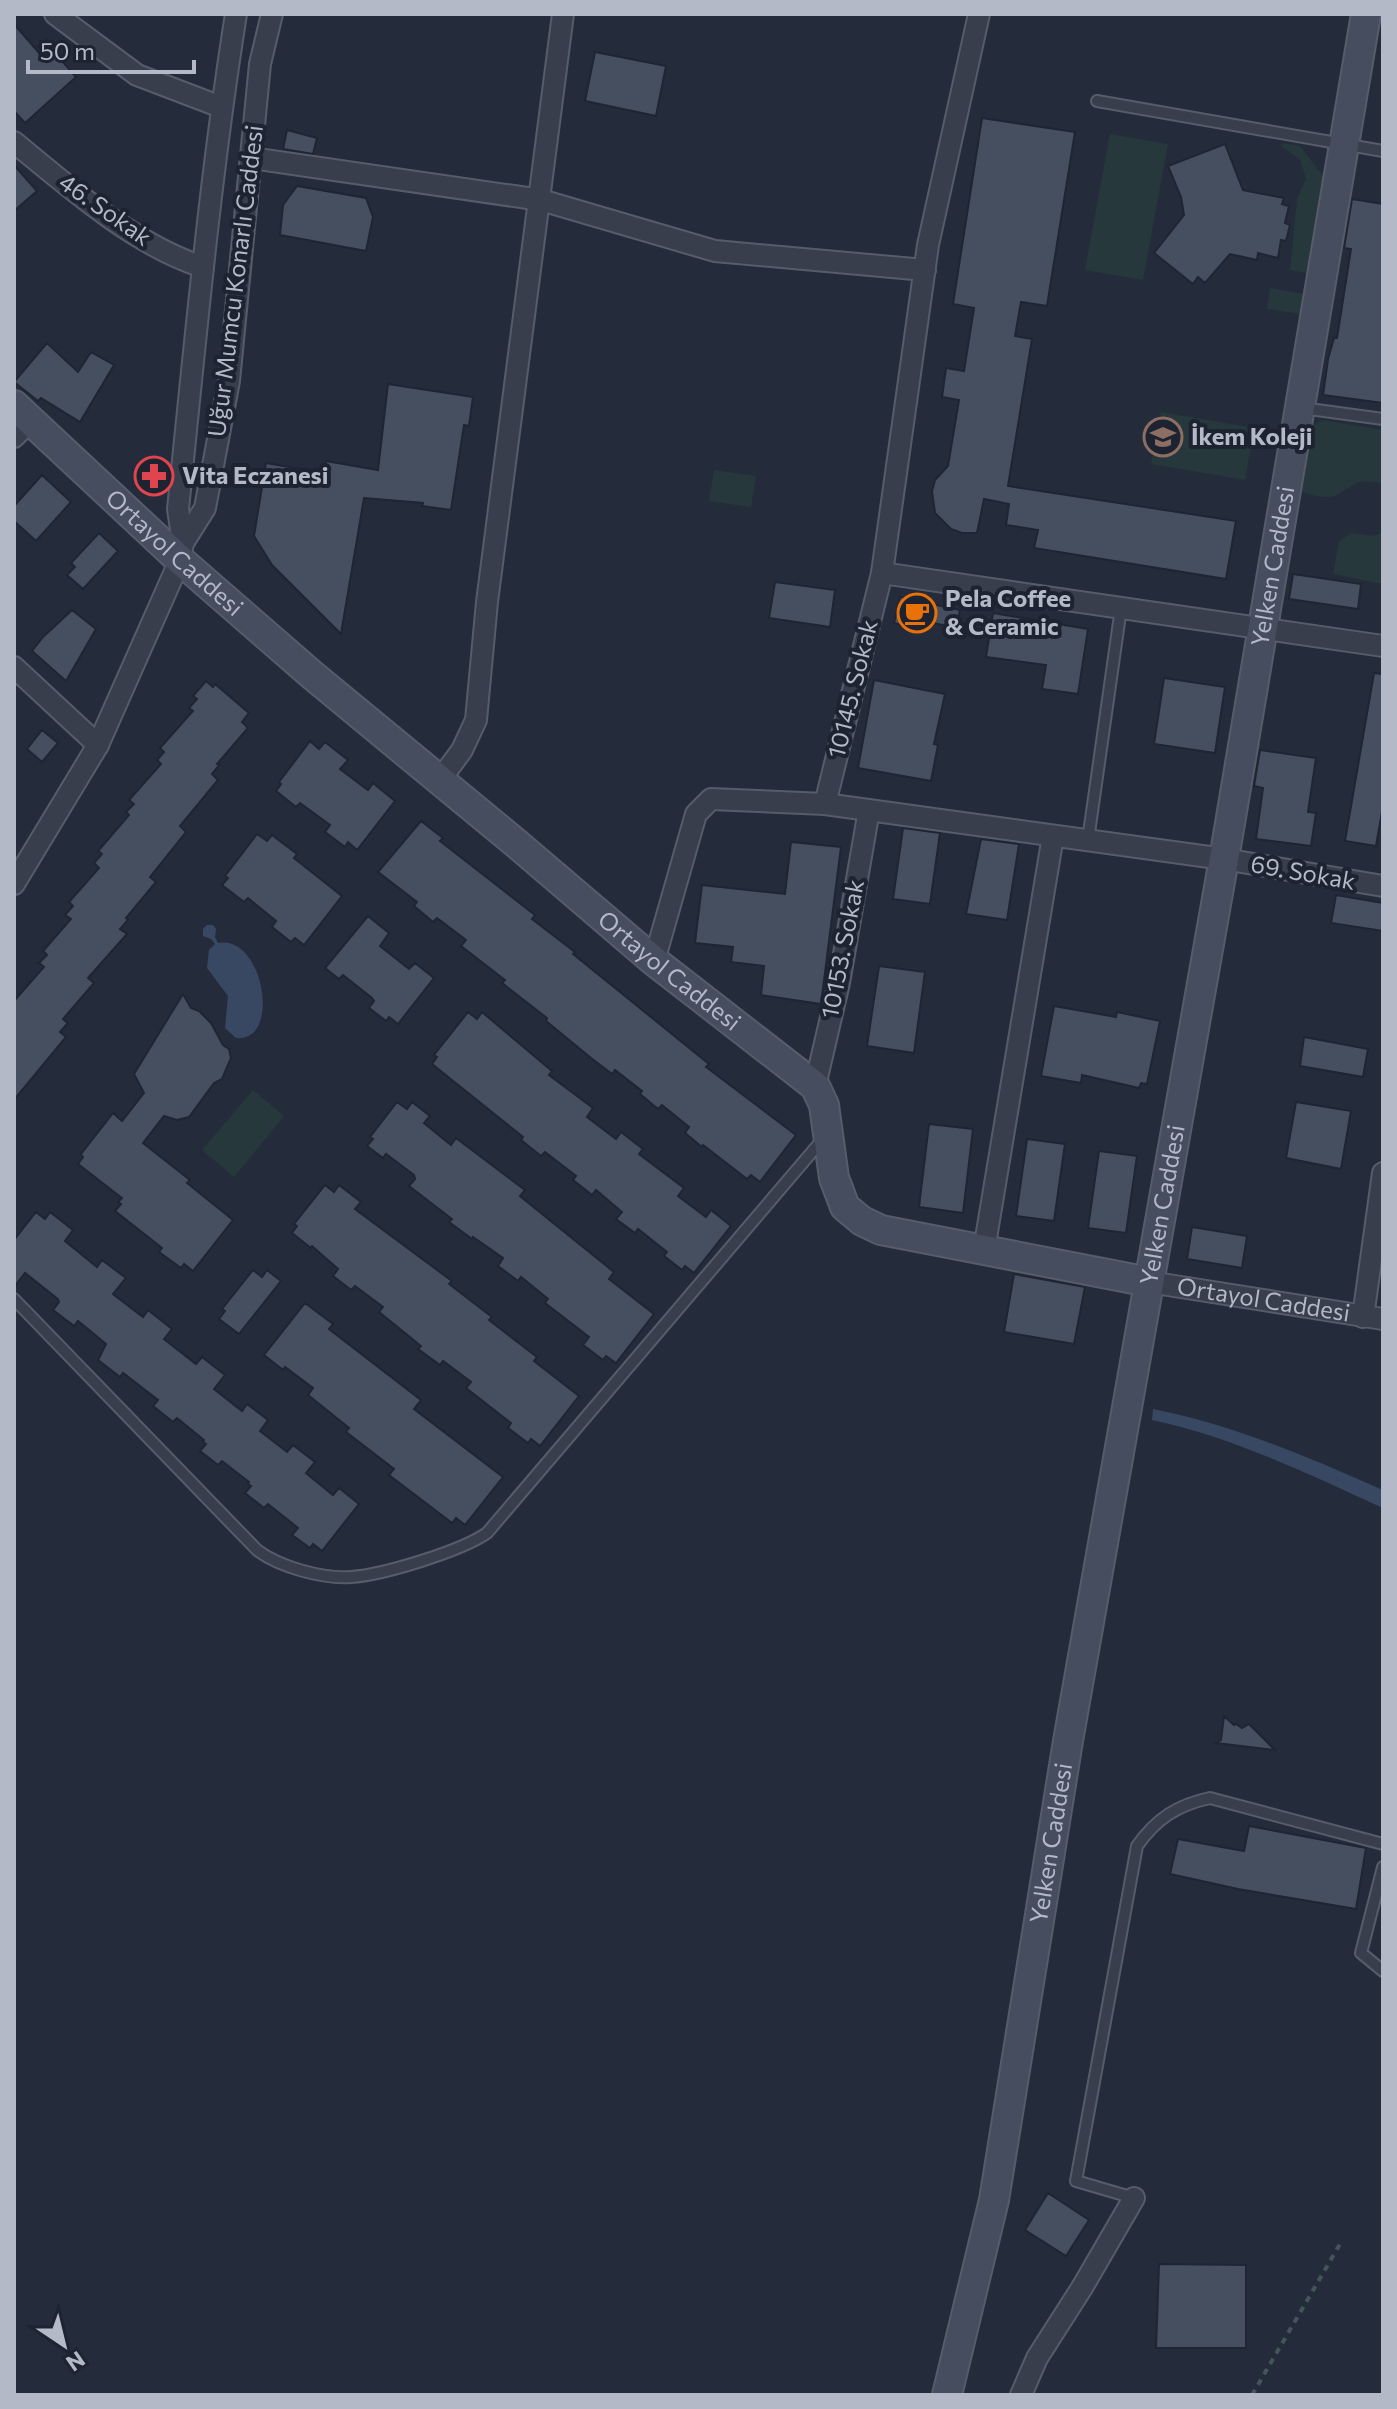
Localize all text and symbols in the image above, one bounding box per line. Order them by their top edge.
scale bar [28,24,194,74]
text: 50 m [40,36,95,65]
street label: Uğur Mumcu Konarlı Caddesi [201,123,268,438]
street label: 46. Sokak [54,167,158,251]
school or university icon: İkem Koleji [1142,416,1184,458]
place label: İkem Koleji [1191,421,1312,450]
pharmacy icon: Vita Eczanesi [133,455,175,497]
place label: Vita Eczanesi [182,460,328,489]
street label: Ortayol Caddesi [101,482,250,621]
street label: Yelken Caddesi [1244,484,1299,648]
place label: Pela Coffee & Ceramic [945,583,1071,640]
cafe icon: Pela Coffee & Ceramic [896,592,938,634]
street label: 10145. Sokak [820,617,883,761]
street label: 69. Sokak [1249,848,1358,895]
street label: 10153. Sokak [814,877,869,1020]
street label: Ortayol Caddesi [593,904,747,1036]
street label: Yelken Caddesi [1133,1122,1190,1287]
street label: Ortayol Caddesi [1175,1271,1352,1327]
street label: Yelken Caddesi [1023,1761,1077,1925]
north arrow [24,2305,104,2385]
text: N [61,2346,90,2378]

